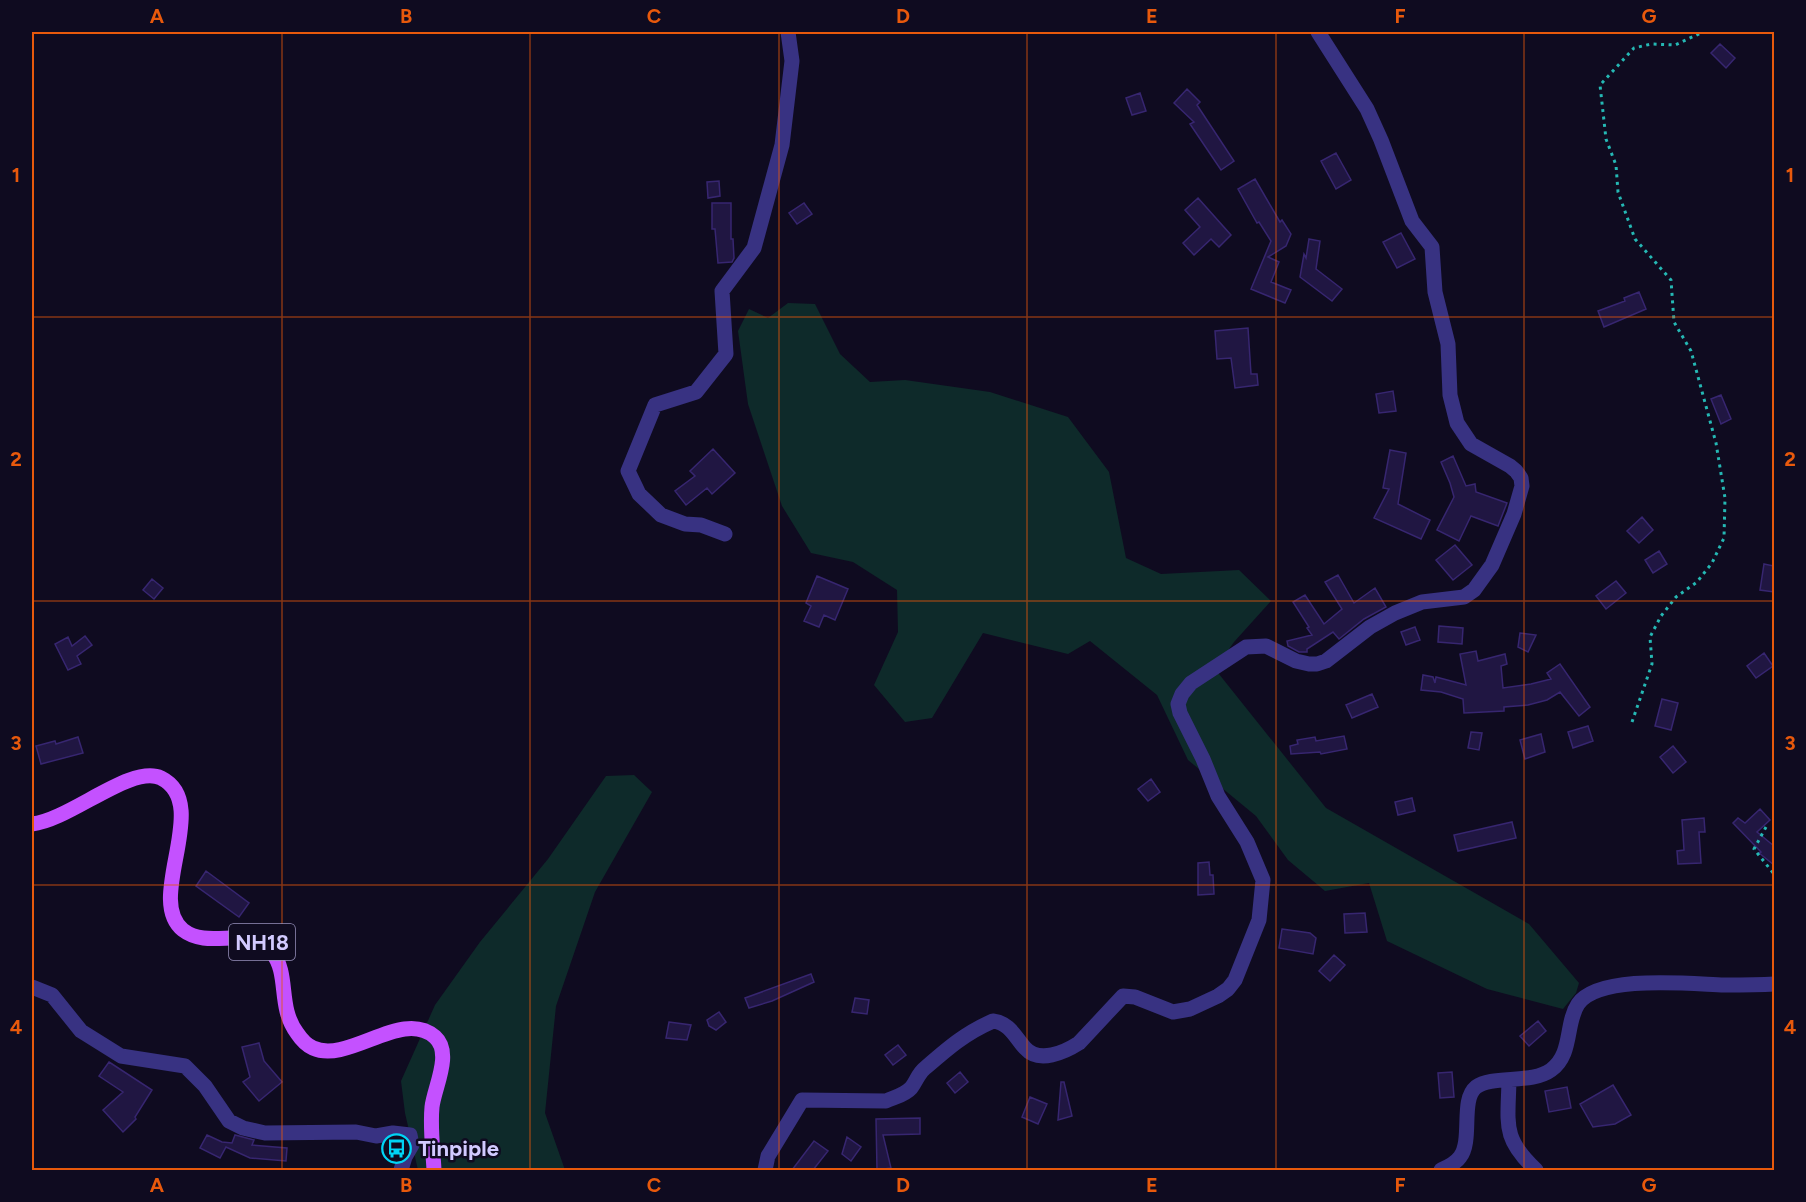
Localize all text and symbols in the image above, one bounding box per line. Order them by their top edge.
text: A [150,4,165,28]
text: B [400,4,412,28]
text: C [647,4,661,28]
text: D [896,4,910,28]
text: E [1146,4,1158,28]
text: F [1394,4,1406,28]
text: G [1642,4,1657,28]
text: 1 [12,163,20,187]
text: 1 [1786,163,1794,187]
text: 2 [10,447,22,471]
text: 2 [1784,447,1796,471]
text: 3 [10,731,22,755]
text: 3 [1784,731,1796,755]
road number: NH18 [229,924,295,960]
text: 4 [10,1015,23,1039]
text: 4 [1784,1015,1797,1039]
bus stop icon: Tinpiple [381,1132,413,1164]
place label: Tinpiple [418,1135,499,1162]
text: A [150,1173,165,1197]
text: B [400,1173,412,1197]
text: C [647,1173,661,1197]
text: D [896,1173,910,1197]
text: E [1146,1173,1158,1197]
text: F [1394,1173,1406,1197]
text: G [1642,1173,1657,1197]

